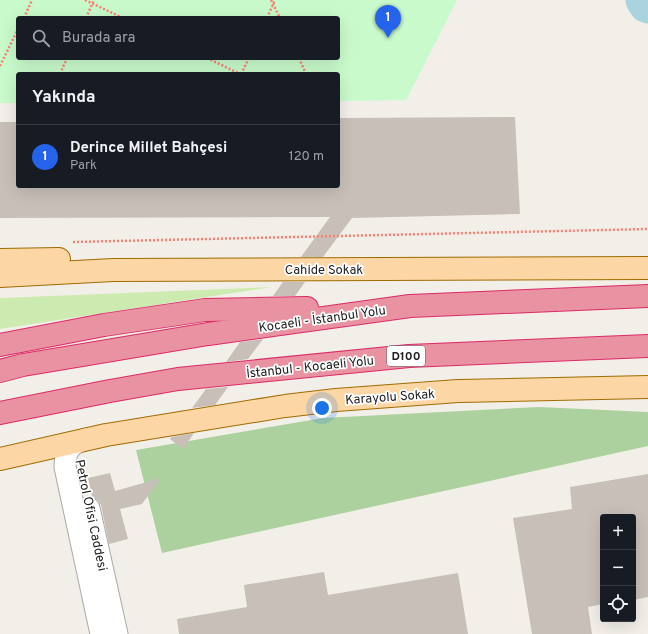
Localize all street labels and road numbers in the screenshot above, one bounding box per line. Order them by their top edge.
street label: Cahide Sokak [285,263,363,279]
street label: Kocaeli - İstanbul Yolu [257,301,387,337]
road number: D100 [387,346,425,366]
street label: İstanbul - Kocaeli Yolu [245,351,375,383]
street label: Karayolu Sokak [345,387,436,409]
street label: Petrol Ofisi Caddesi [70,458,110,573]

